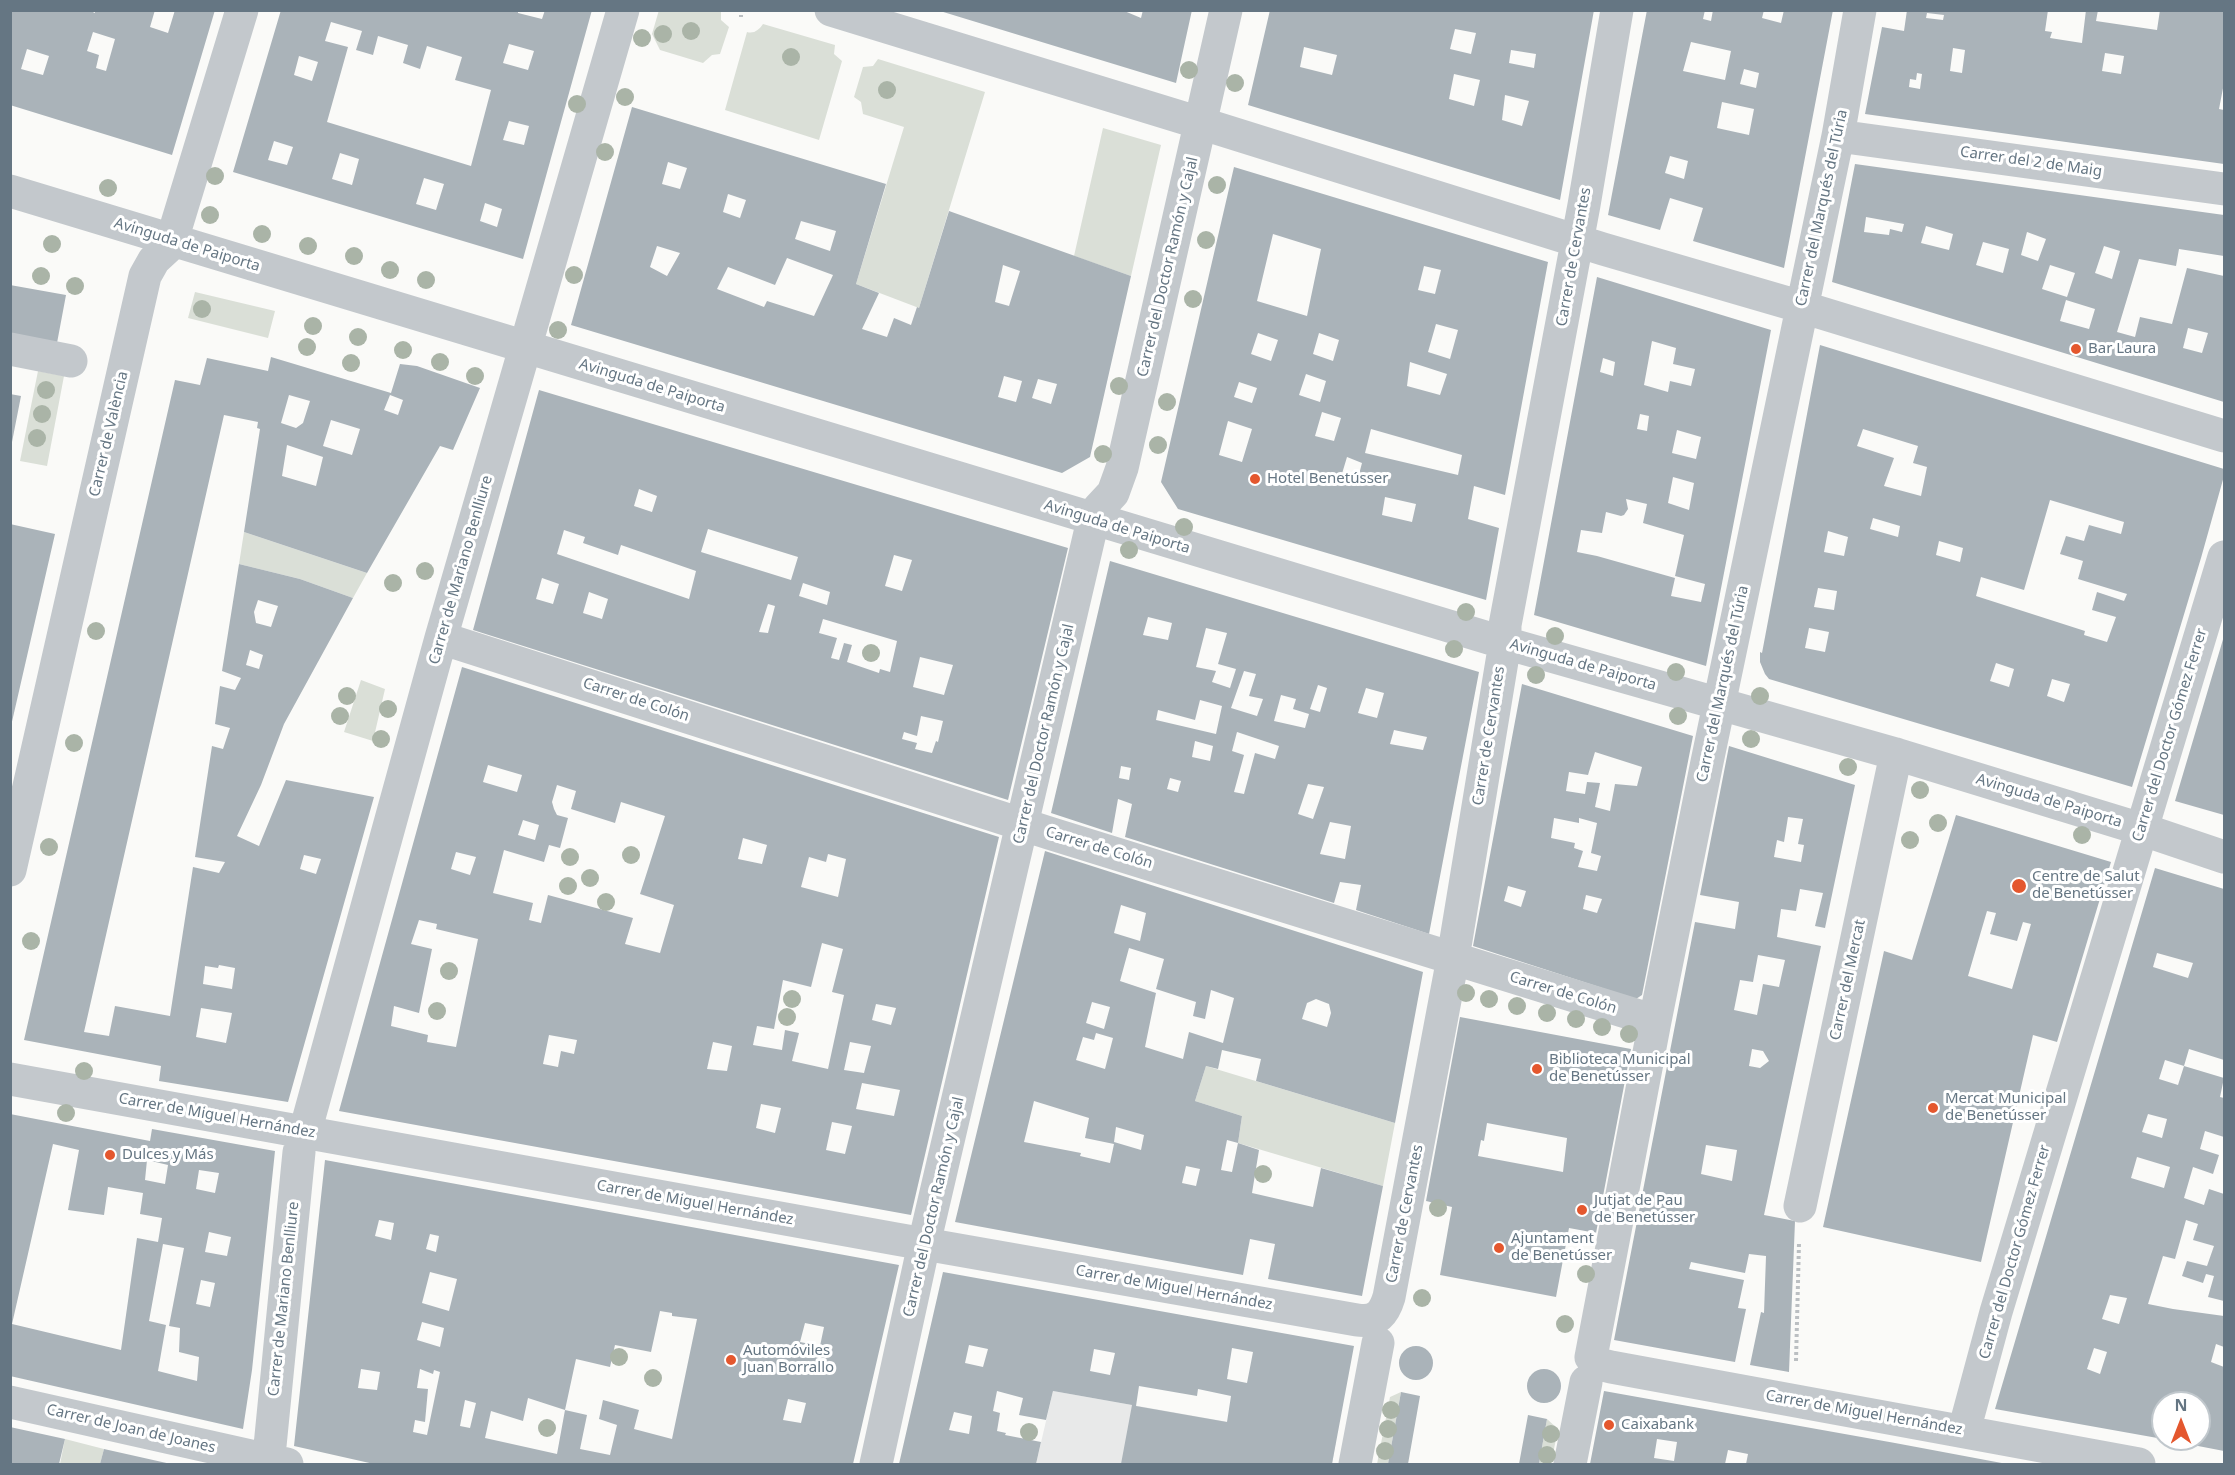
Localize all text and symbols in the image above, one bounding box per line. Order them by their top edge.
street label: Carrer del Marqués del Túria [1792,108,1852,308]
street label: Carrer del 2 de Maig [1959,143,2103,181]
street label: Carrer del Doctor Ramón y Cajal [1134,155,1202,379]
street label: Carrer de Cervantes [1553,186,1595,328]
street label: Avinguda de Paiporta [112,214,262,276]
place label: Bar Laura [2088,340,2156,358]
marker: Bar Laura [2069,342,2083,356]
street label: Avinguda de Paiporta [577,355,727,417]
street label: Carrer de València [86,369,132,499]
place label: Hotel Benetússer [1267,470,1388,488]
marker: Hotel Benetússer [1248,472,1262,486]
street label: Carrer de Mariano Benlliure [425,474,497,666]
street label: Avinguda de Paiporta [1042,496,1192,558]
street label: Carrer del Marqués del Túria [1693,584,1753,784]
street label: Carrer del Doctor Ramón y Cajal [1010,622,1078,846]
street label: Carrer del Doctor Gómez Ferrer [2129,626,2211,844]
street label: Avinguda de Paiporta [1508,635,1658,695]
street label: Carrer de Cervantes [1469,665,1509,807]
street label: Carrer de Colón [580,674,692,726]
street label: Avinguda de Paiporta [1974,770,2124,832]
street label: Carrer de Colón [1043,823,1155,873]
place label: Centre de Salut de Benetússer [2032,868,2140,903]
marker: Centre de Salut de Benetússer [2010,877,2028,895]
street label: Carrer del Mercat [1826,918,1870,1042]
street label: Carrer de Colón [1507,968,1619,1018]
place label: Biblioteca Municipal de Benetússer [1549,1051,1691,1086]
marker: Biblioteca Municipal de Benetússer [1530,1062,1544,1076]
street label: Carrer de Miguel Hernández [117,1090,317,1142]
place label: Mercat Municipal de Benetússer [1945,1090,2066,1125]
street label: Carrer del Doctor Ramón y Cajal [900,1095,968,1319]
marker: Mercat Municipal de Benetússer [1926,1101,1940,1115]
street label: Carrer de Cervantes [1383,1143,1427,1285]
street label: Carrer del Doctor Gómez Ferrer [1976,1143,2054,1361]
place label: Dulces y Más [122,1146,214,1164]
marker: Dulces y Más [103,1148,117,1162]
street label: Carrer de Miguel Hernández [595,1177,795,1229]
place label: Jutjat de Pau de Benetússer [1594,1192,1695,1227]
street label: Carrer de Mariano Benlliure [265,1201,303,1397]
marker: Jutjat de Pau de Benetússer [1575,1203,1589,1217]
place label: Ajuntament de Benetússer [1511,1230,1612,1265]
marker: Ajuntament de Benetússer [1492,1241,1506,1255]
street label: Carrer de Miguel Hernández [1074,1262,1274,1314]
place label: Automóviles Juan Borrallo [743,1342,834,1377]
marker: Automóviles Juan Borrallo [724,1353,738,1367]
street label: Carrer de Miguel Hernández [1764,1387,1964,1439]
north arrow [2151,1391,2211,1451]
text: N [2174,1394,2188,1416]
street label: Carrer de Joan de Joanes [45,1401,217,1457]
place label: Caixabank [1621,1416,1694,1434]
marker: Caixabank [1602,1418,1616,1432]

